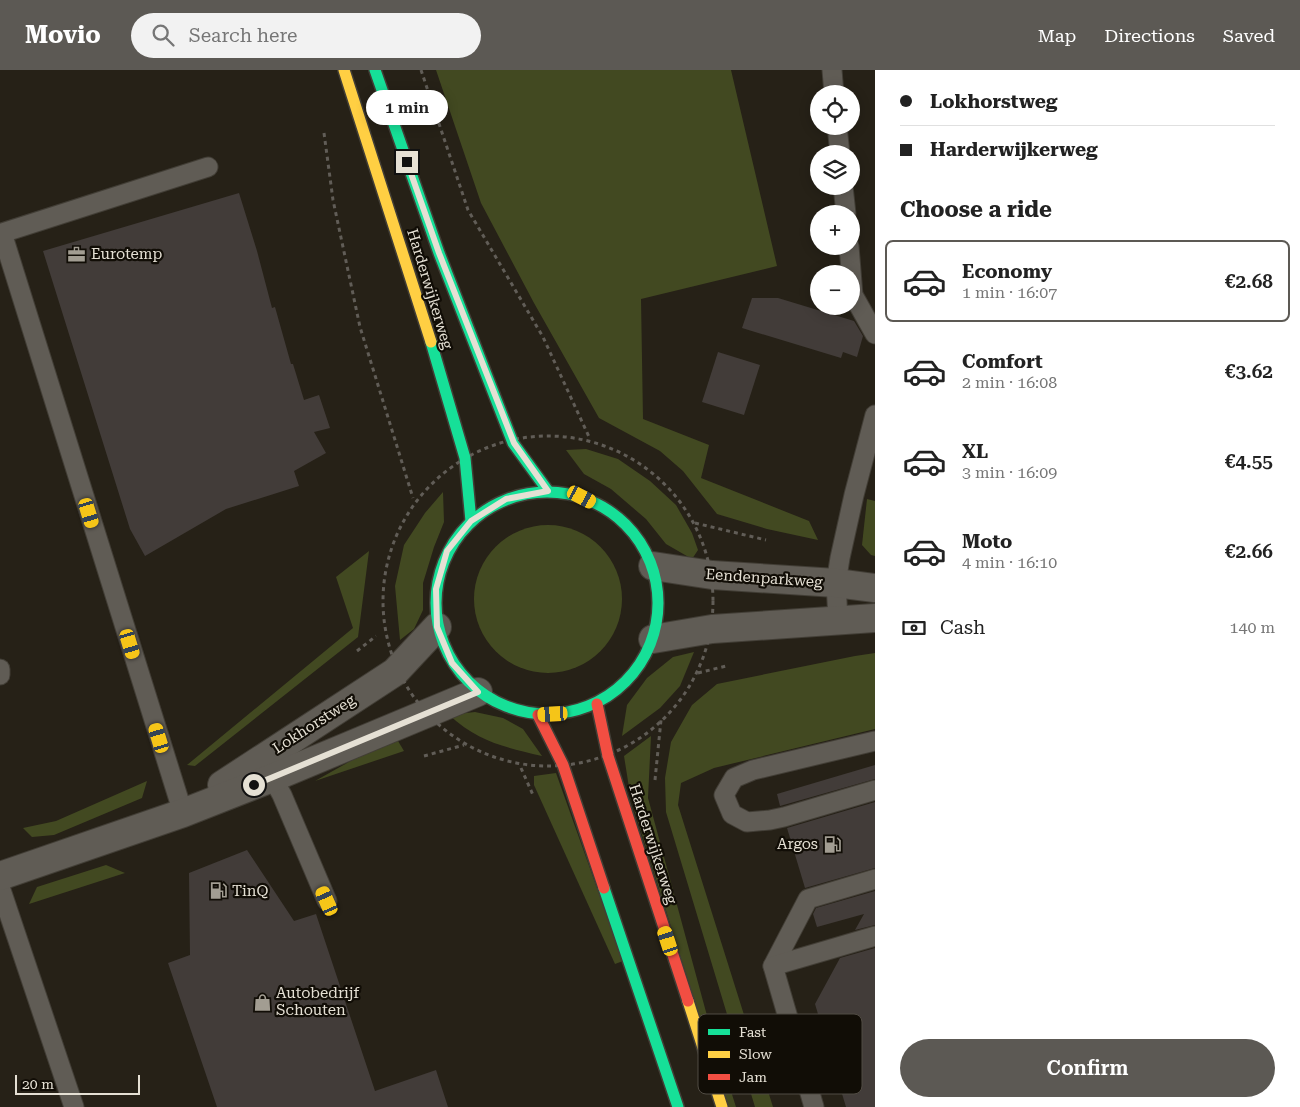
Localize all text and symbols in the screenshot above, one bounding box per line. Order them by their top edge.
search box [131,13,481,58]
text: Movio [25,21,101,49]
icon: search [149,21,177,49]
text: Search here [189,24,298,47]
text: Map [1038,25,1076,46]
text: Directions [1104,25,1195,46]
text: Saved [1223,25,1275,46]
map controls [810,85,860,315]
button: locate [810,85,860,135]
callout: 1 min [366,89,448,124]
text: Lokhorstweg [930,90,1058,113]
text: 1 min [385,98,429,117]
text: Harderwijkerweg [930,138,1098,161]
button: layers [810,145,860,195]
route end [396,151,418,173]
text: Choose a ride [900,197,1052,222]
button: + [810,205,860,255]
street label: Harderwijkerweg [403,227,457,352]
office icon: Eurotemp [67,244,87,264]
place label: Eurotemp [91,245,162,263]
icon: car [902,259,947,304]
text: Economy [962,260,1052,283]
button: − [810,265,860,315]
text: €2.68 [1225,270,1273,293]
text: 1 min · 16:07 [962,283,1057,302]
icon: car [902,349,947,394]
text: Comfort [962,350,1043,373]
text: €3.62 [1225,360,1273,383]
text: 2 min · 16:08 [962,373,1057,392]
icon: car [902,439,947,484]
text: XL [962,440,988,463]
text: €4.55 [1225,450,1273,473]
text: 3 min · 16:09 [962,463,1057,482]
car [565,483,598,511]
car [77,496,100,530]
icon: car [902,529,947,574]
text: Moto [962,530,1012,553]
text: €2.66 [1225,540,1273,563]
text: 4 min · 16:10 [962,553,1057,572]
street label: Eendenparkweg [705,565,824,591]
icon: cash [900,614,928,642]
text: Cash [940,616,985,639]
text: 140 m [1229,618,1275,637]
car [118,627,141,661]
street label: Lokhorstweg [269,690,359,757]
car [537,706,568,722]
car [147,721,170,755]
route start [243,774,265,796]
street label: Harderwijkerweg [625,782,681,907]
fuel station icon: Argos [822,834,842,854]
place label: Argos [777,835,818,853]
fuel station icon: TinQ [208,881,228,901]
place label: TinQ [232,882,268,900]
car [314,884,339,918]
car [656,924,679,958]
place label: Autobedrijf Schouten [276,984,360,1019]
shop icon: Autobedrijf Schouten [252,992,272,1012]
legend [698,1014,862,1094]
text: Fast [739,1024,766,1040]
button: Confirm [900,1039,1275,1097]
text: Slow [739,1046,772,1062]
text: Jam [739,1069,767,1085]
scale bar [15,1072,140,1095]
text: 20 m [22,1076,54,1092]

